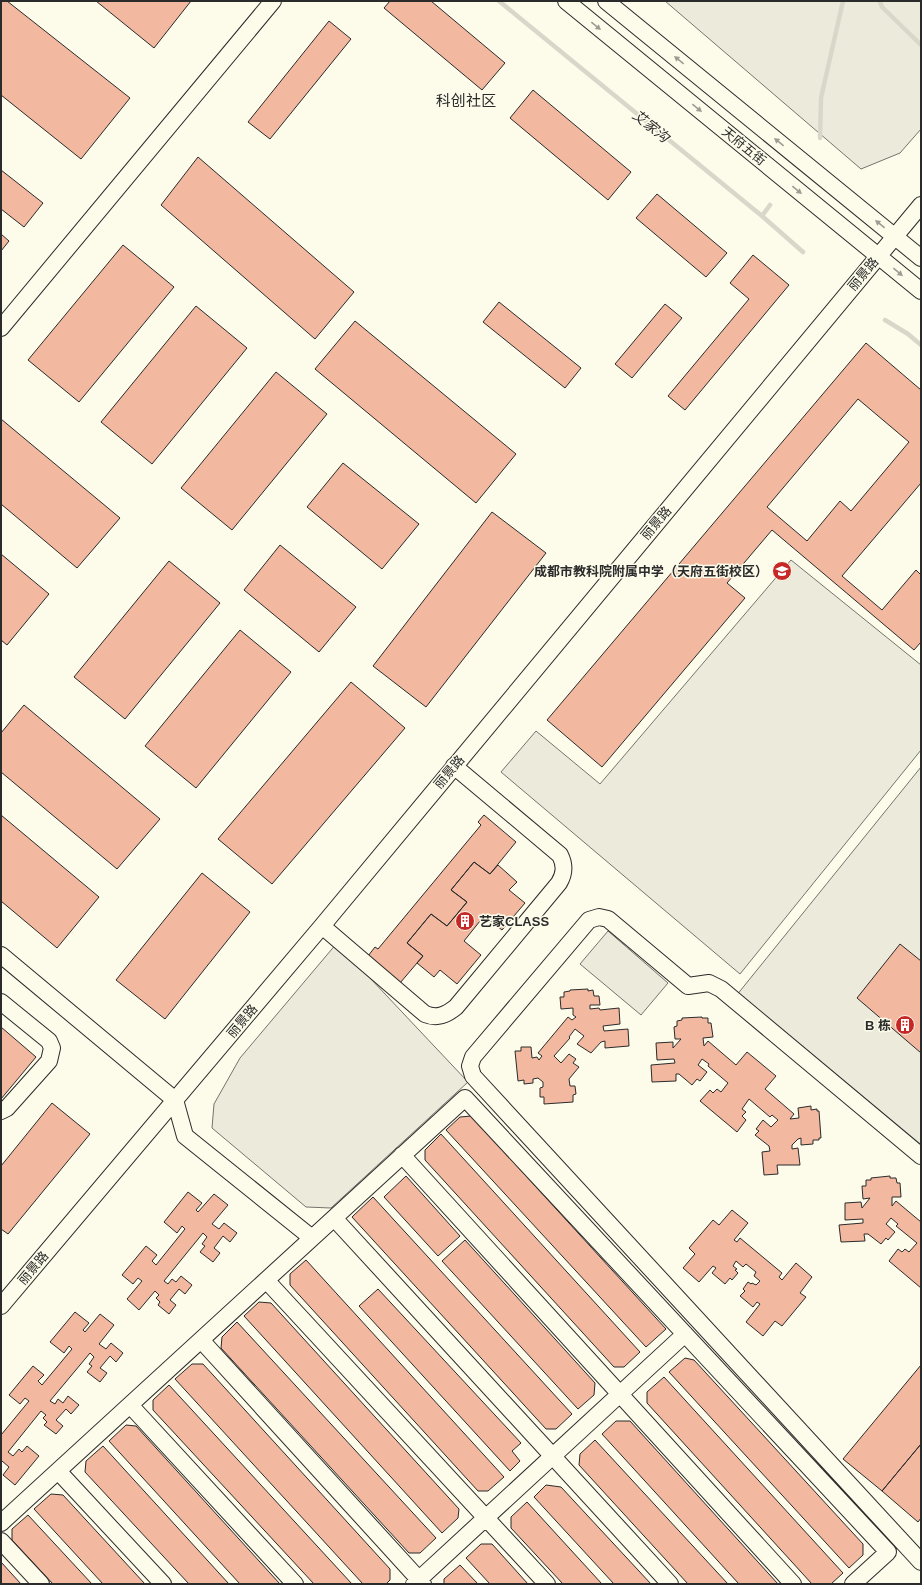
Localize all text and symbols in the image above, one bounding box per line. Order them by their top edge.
one-way arrow [591,21,601,30]
one-way arrow [673,55,684,64]
district label: 科创社区 [436,92,496,109]
one-way arrow [691,103,702,112]
water label: 艾家沟 [630,107,674,147]
street label: 天府五街 [719,124,769,168]
one-way arrow [774,138,785,146]
one-way arrow [792,186,803,194]
one-way arrow [875,220,886,228]
street label: 丽景路 [845,254,881,294]
one-way arrow [893,268,903,277]
street label: 丽景路 [638,503,674,543]
school or university icon: 成都市教科院附属中学（天府五街校区） [771,560,793,582]
place label: 成都市教科院附属中学（天府五街校区） [534,564,768,579]
street label: 丽景路 [431,752,467,792]
building icon: 艺家CLASS [454,910,476,932]
place label: 艺家CLASS [479,914,549,929]
street label: 丽景路 [224,1001,260,1041]
building icon: B 栋 [894,1014,916,1036]
place label: B 栋 [865,1018,891,1033]
street label: 丽景路 [15,1248,51,1288]

